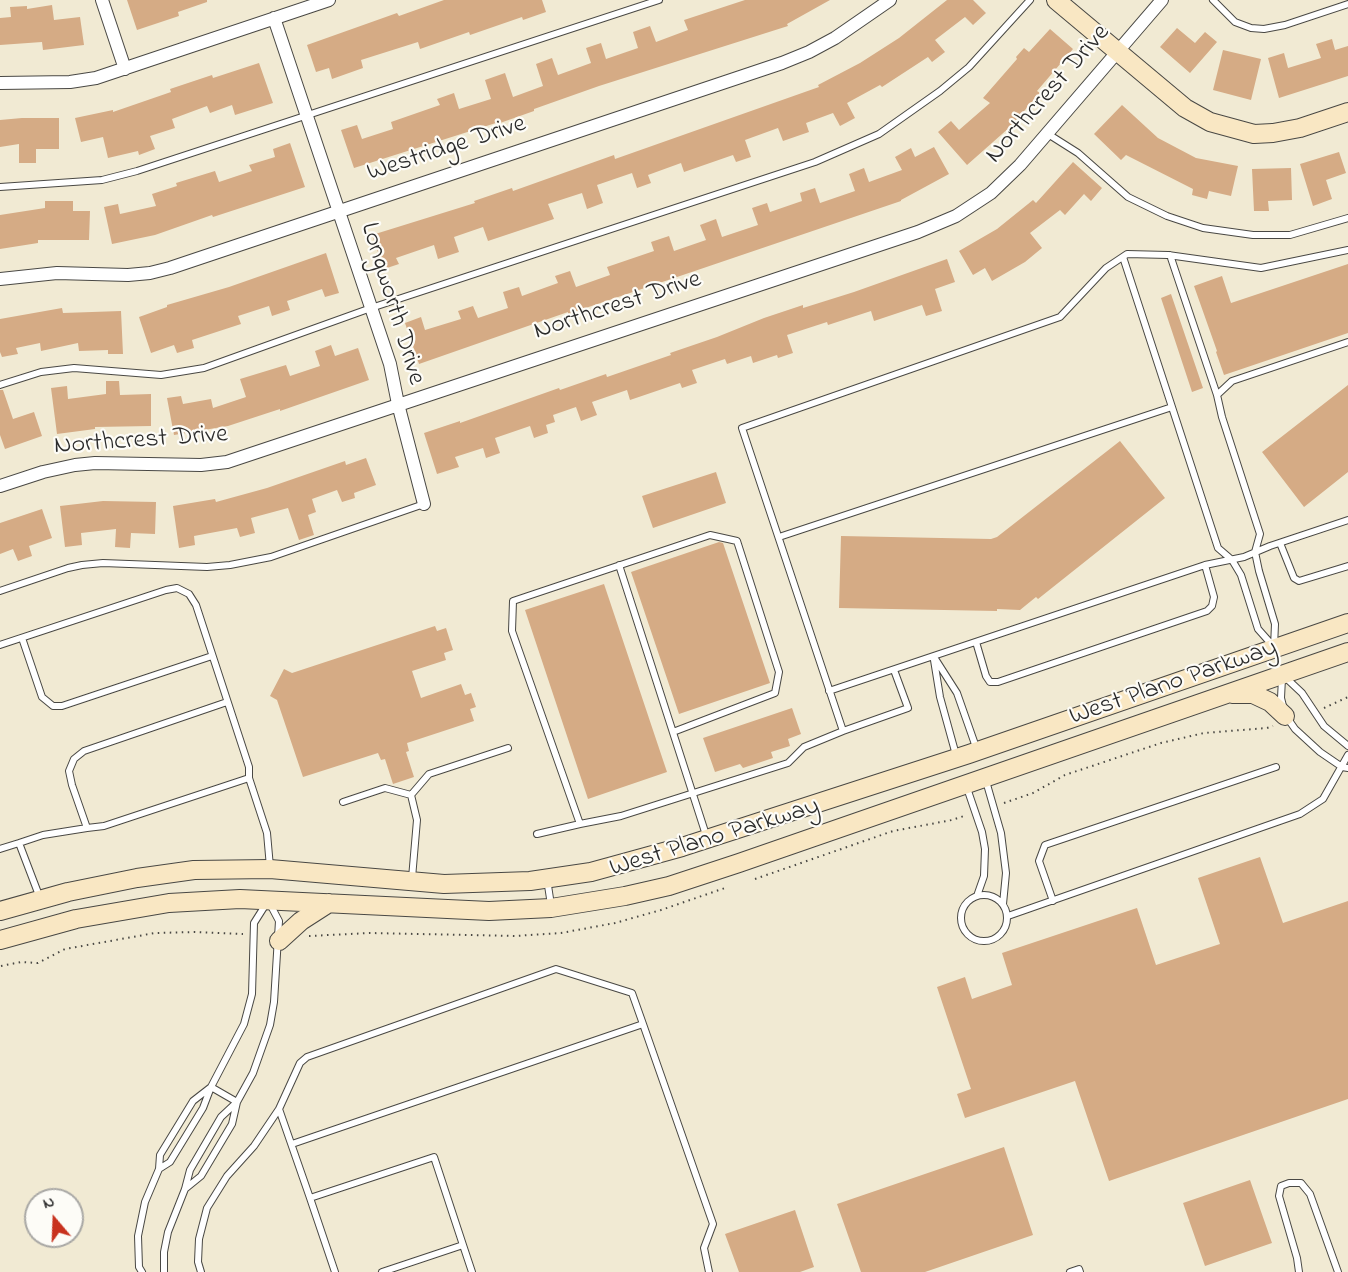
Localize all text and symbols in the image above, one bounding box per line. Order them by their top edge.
street label: Northcrest Drive [980,19,1118,171]
street label: Westridge Drive [364,110,530,190]
street label: Longworth Drive [352,219,430,389]
street label: Northcrest Drive [530,265,706,349]
street label: Northcrest Drive [53,420,229,464]
street label: West Plano Parkway [1066,634,1282,734]
street label: West Plano Parkway [606,792,824,886]
north arrow [24,1188,84,1248]
text: N [40,1190,58,1216]

